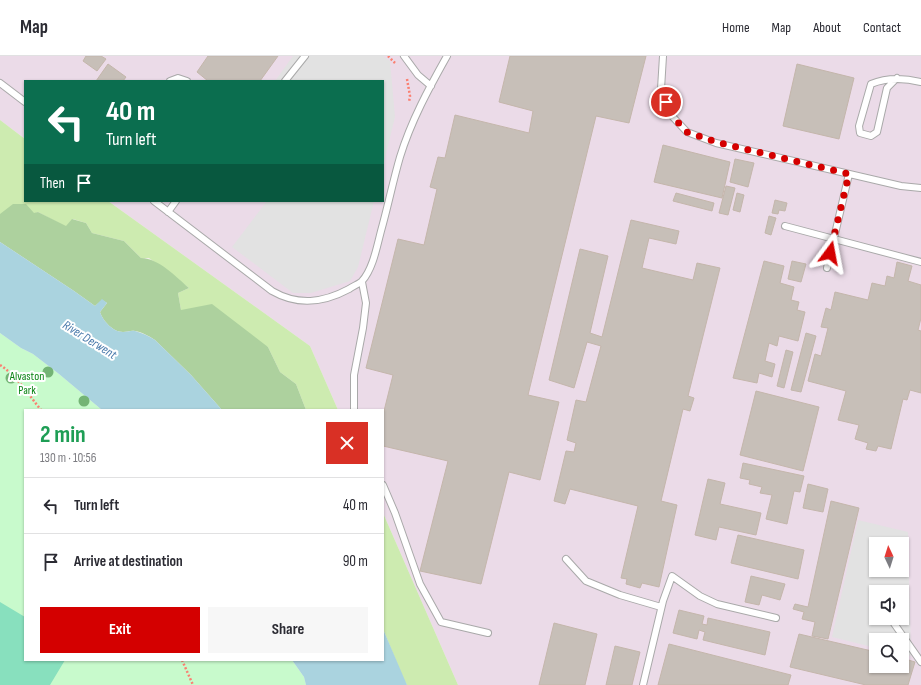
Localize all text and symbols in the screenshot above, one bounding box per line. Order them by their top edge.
text: Map [20,16,48,39]
text: Home [722,19,750,36]
text: Map [772,19,791,36]
text: About [813,19,841,36]
text: Contact [863,19,901,36]
pin [649,85,683,119]
icon: arrive [655,91,677,113]
text: 40 m [106,95,155,128]
icon: left [40,96,92,148]
text: Turn left [106,129,157,150]
icon: arrive [73,172,95,194]
text: Then [40,174,65,193]
position arrow [809,232,851,274]
water label: River Derwent [60,317,120,363]
park label: Alvaston Park [9,369,44,398]
text: 2 min [40,420,86,449]
button: close [326,422,368,464]
text: 130 m · 10:56 [40,450,97,466]
icon: left [40,495,62,517]
text: Turn left [74,496,119,515]
text: 40 m [343,496,368,515]
north arrow [869,537,909,577]
map controls [869,537,909,673]
icon: arrive [40,551,62,573]
text: Arrive at destination [74,552,183,571]
text: 90 m [343,552,368,571]
button: sound [869,585,909,625]
button: Exit [40,607,200,653]
button: Share [208,607,368,653]
button: search [869,633,909,673]

